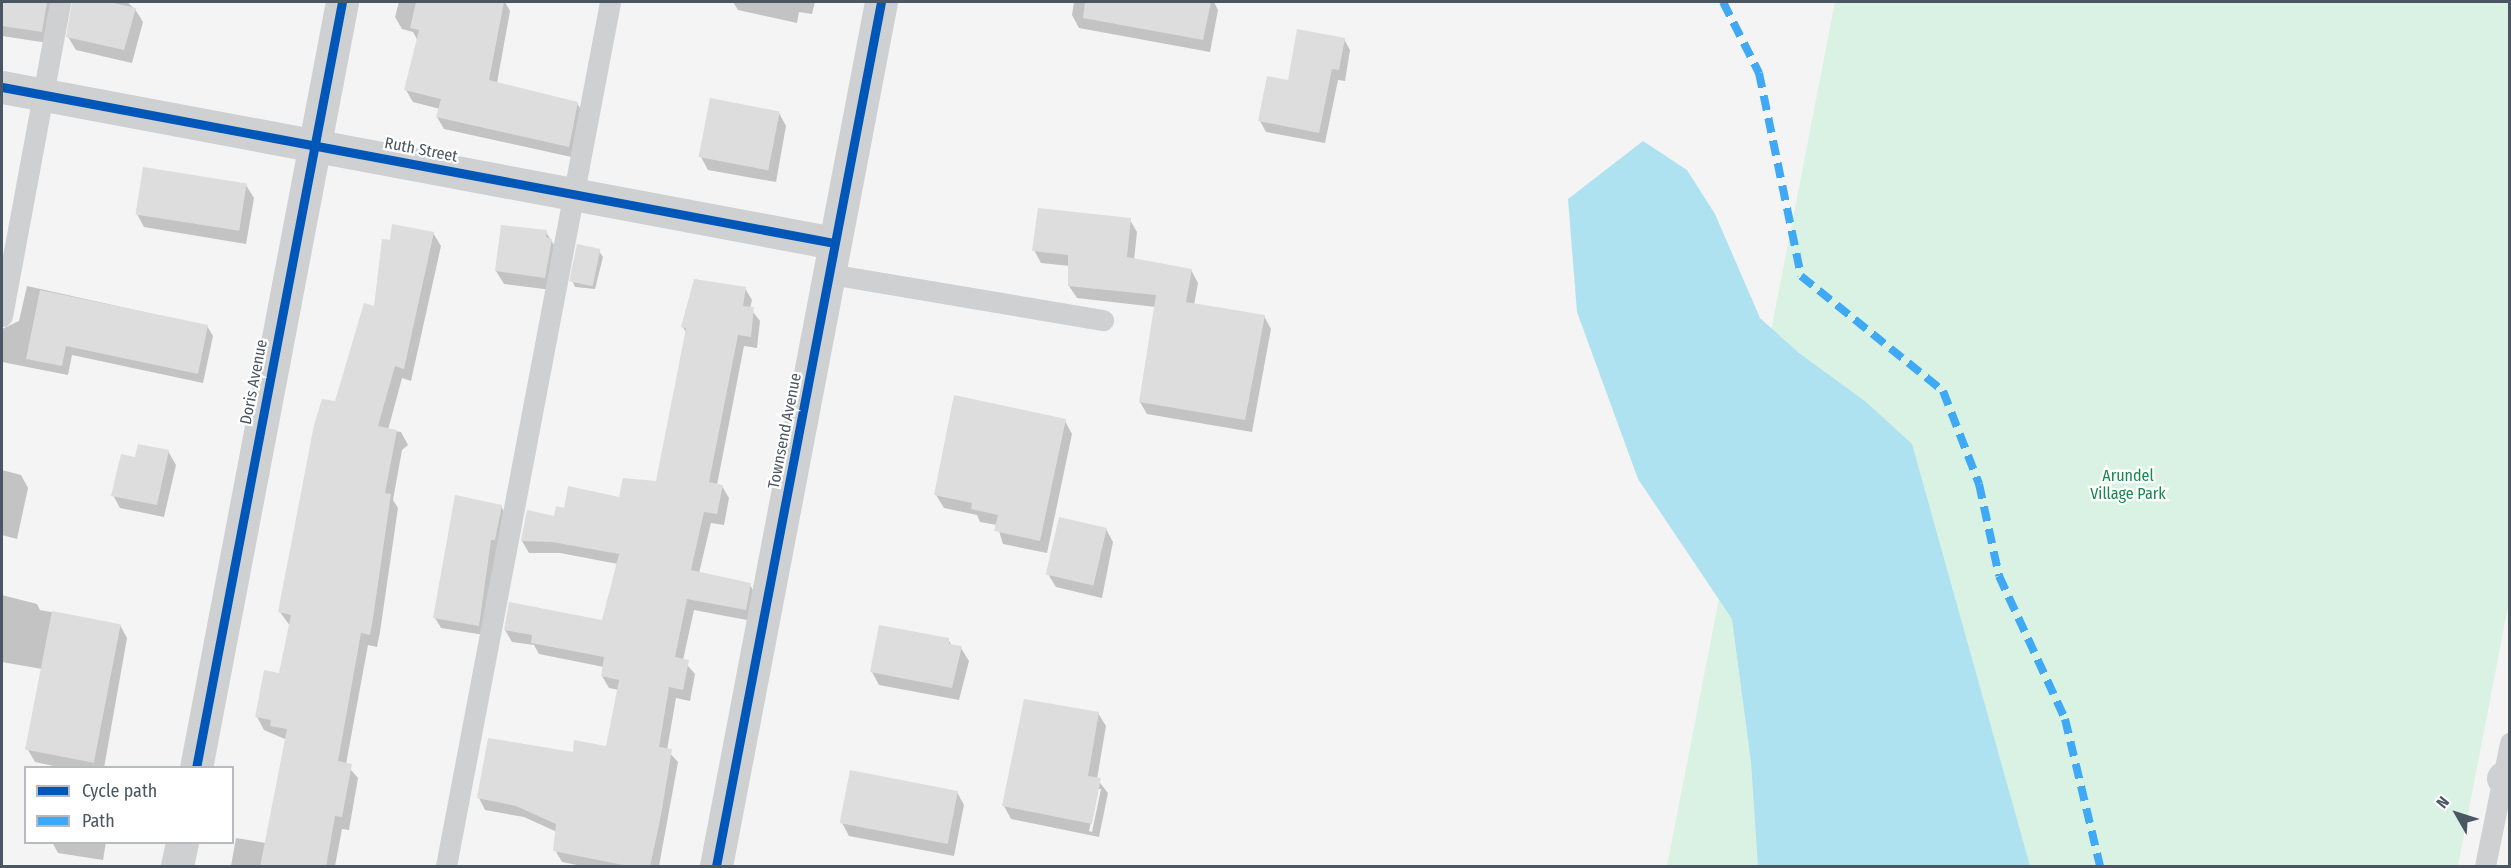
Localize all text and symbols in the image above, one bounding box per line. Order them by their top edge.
street label: Ruth Street [383,134,459,166]
street label: Doris Avenue [236,338,272,426]
street label: Townsend Avenue [764,372,806,490]
park label: Arundel Village Park [2090,466,2166,504]
legend [24,766,234,844]
text: Cycle path [82,780,157,802]
north arrow [2427,784,2487,844]
text: N [2432,793,2453,812]
text: Path [82,810,115,832]

